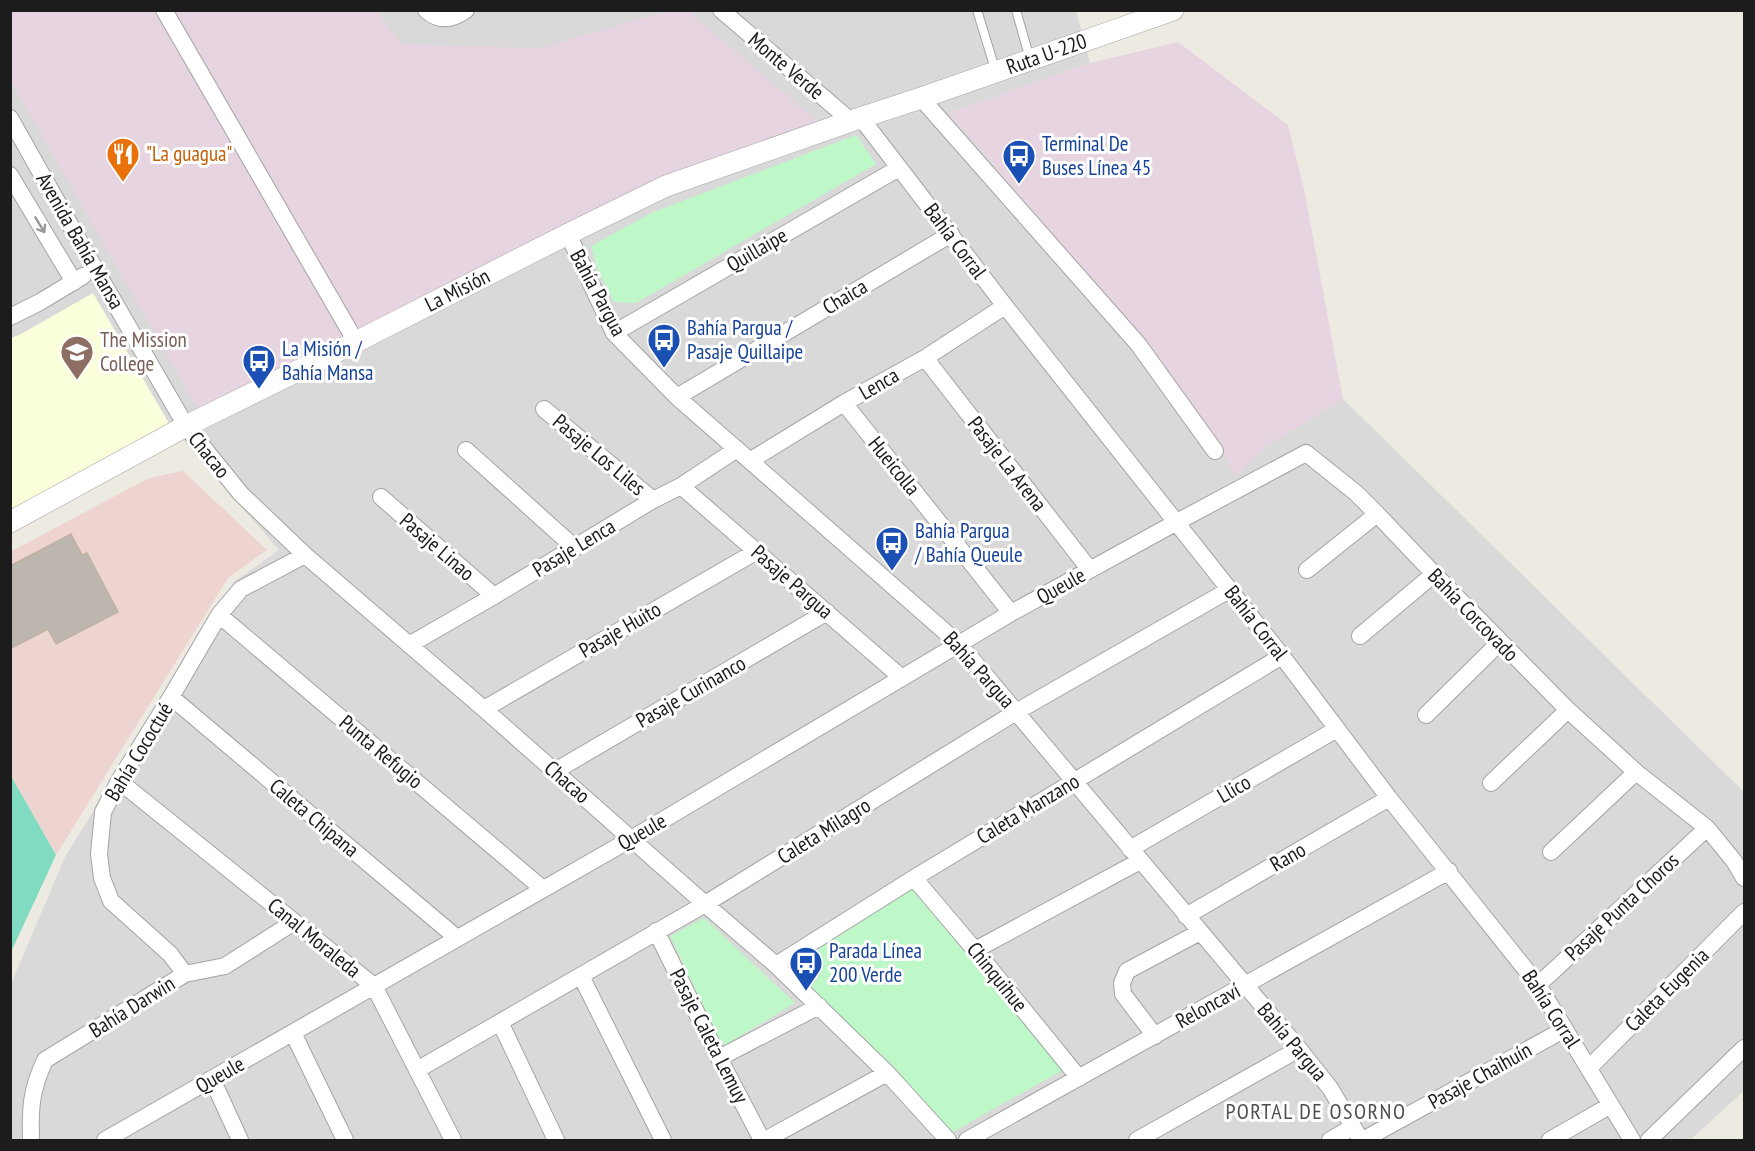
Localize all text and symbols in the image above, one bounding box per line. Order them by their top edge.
street label: Monte Verde [743,26,830,105]
street label: Ruta U-220 [1003,27,1090,80]
place label: Terminal De Buses Línea 45 [1042,130,1151,181]
restaurant icon: "La guagua" [105,136,141,183]
bus stop icon: Terminal De Buses Línea 45 [1001,138,1037,185]
place label: "La guagua" [146,140,232,167]
street label: Avenida Bahía Mansa [30,168,130,314]
street label: Bahía Corral [918,197,993,284]
one-way arrow [35,216,47,233]
street label: Quillaipe [722,221,792,278]
street label: Bahía Pargua [564,245,633,341]
street label: La Misión [420,262,494,318]
street label: Chaica [817,273,872,320]
place label: Bahía Pargua / Pasaje Quillaipe [687,314,803,365]
bus stop icon: Bahía Pargua / Pasaje Quillaipe [646,322,682,369]
place label: The Mission College [100,326,187,377]
school or university icon: The Mission College [59,334,95,381]
place label: La Misión / Bahía Mansa [282,335,373,386]
bus stop icon: La Misión / Bahía Mansa [241,343,277,390]
street label: Lenca [854,361,903,406]
street label: Pasaje Los Liles [547,408,651,501]
street label: Pasaje La Arena [962,411,1053,517]
street label: Chacao [182,426,236,483]
street label: Hueicolla [863,431,926,501]
street label: Pasaje Linao [394,507,480,586]
street label: Pasaje Lenca [527,512,620,583]
place label: Bahía Pargua / Bahía Queule [914,517,1023,568]
bus stop icon: Bahía Pargua / Bahía Queule [874,525,910,572]
street label: Pasaje Pargua [746,539,839,625]
street label: Queule [1031,561,1090,610]
street label: Bahía Corcovado [1422,562,1525,667]
street label: Bahía Corral [1219,580,1294,666]
street label: Pasaje Huito [574,595,665,664]
street label: Bahía Pargua [938,625,1021,714]
street label: Pasaje Curinanco [631,649,750,734]
street label: Bahía Cococtué [99,698,179,806]
street label: Punta Refugio [334,709,429,794]
street label: Chacao [539,754,596,809]
street label: Caleta Manzano [971,767,1084,850]
street label: Llico [1212,768,1255,809]
street label: Caleta Chipana [264,772,365,863]
street label: Caleta Milagro [772,791,875,870]
street label: Queule [612,807,671,856]
street label: Rano [1265,836,1310,877]
street label: Pasaje Punta Choros [1559,847,1684,966]
street label: Canal Moraleda [262,892,366,983]
street label: Chinquihue [961,936,1034,1017]
place label: Parada Línea 200 Verde [829,937,922,988]
street label: Caleta Eugenia [1619,942,1714,1037]
bus stop icon: Parada Línea 200 Verde [788,945,824,992]
street label: Pasaje Caleta Lemuy [664,964,755,1108]
street label: Bahía Corral [1516,965,1587,1053]
street label: Bahía Darwin [84,970,180,1044]
street label: Reloncaví [1171,977,1245,1034]
street label: Bahía Pargua [1252,997,1333,1087]
street label: Pasaje Chaihuín [1423,1036,1536,1115]
street label: Queule [190,1050,249,1099]
district label: PORTAL DE OSORNO [1226,1097,1407,1125]

